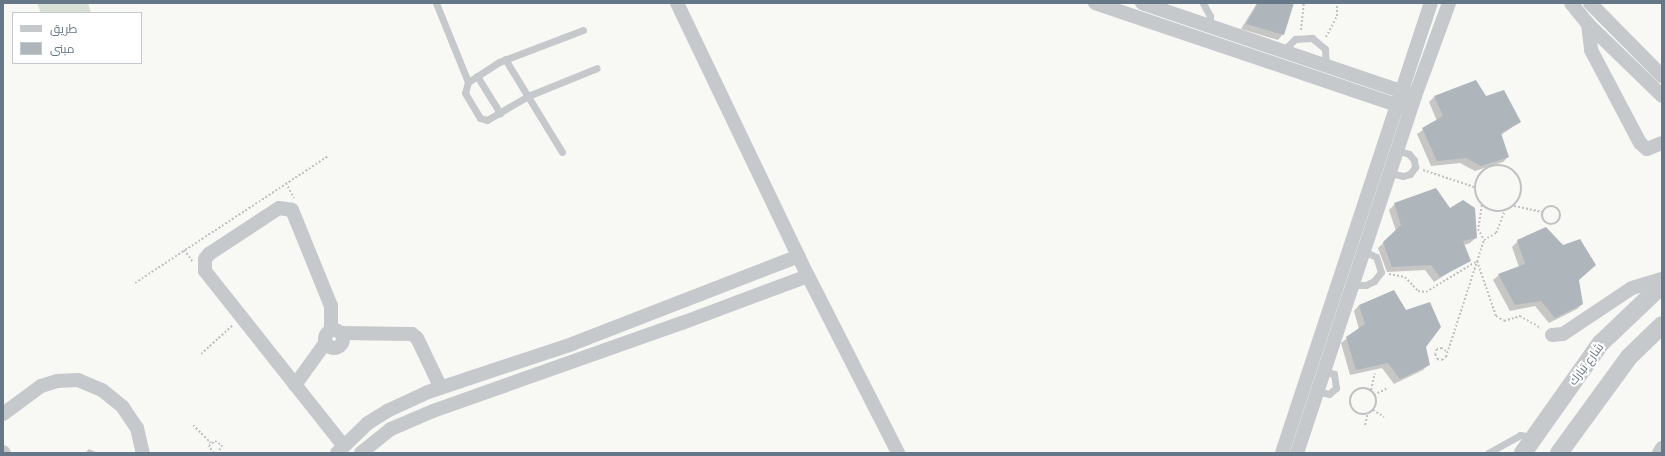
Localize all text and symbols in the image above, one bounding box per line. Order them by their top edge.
legend [12,12,142,64]
text: طريق [50,21,77,36]
text: مبنى [50,41,75,56]
street label: شارع تبارك [1565,340,1607,388]

